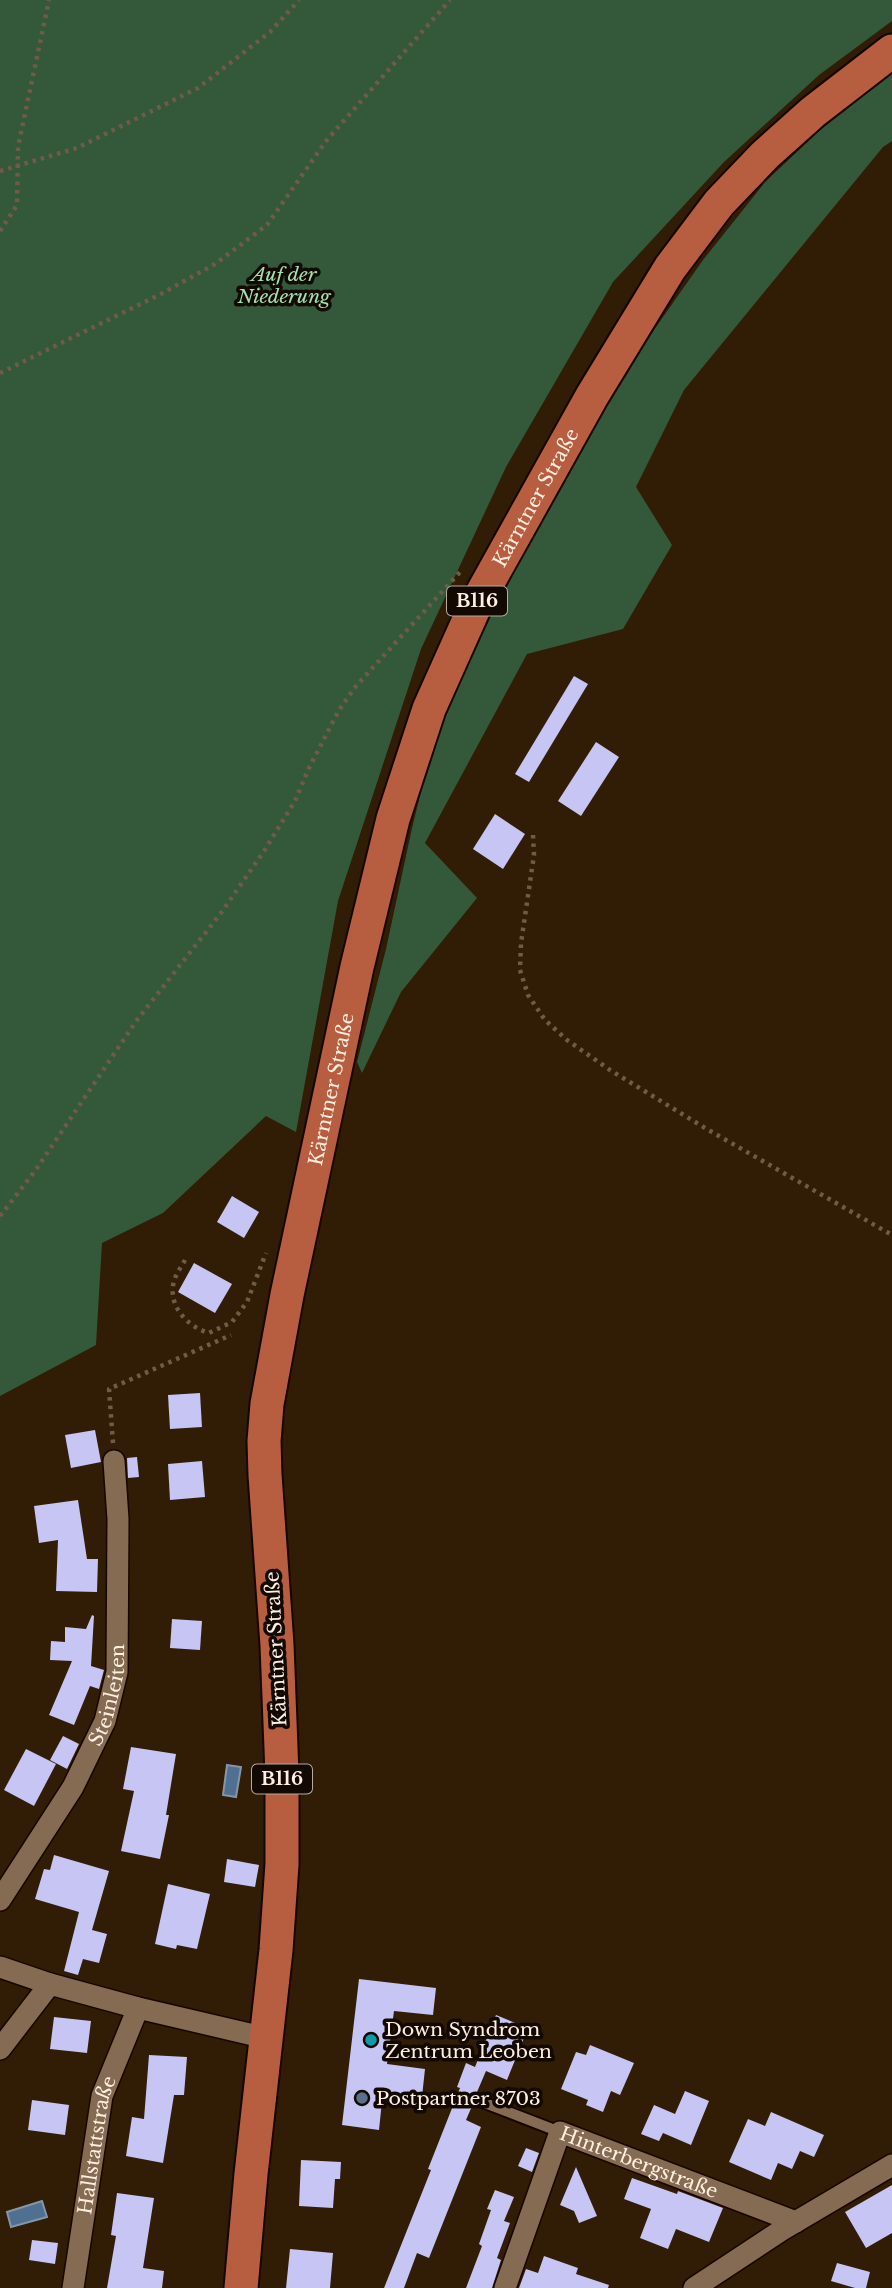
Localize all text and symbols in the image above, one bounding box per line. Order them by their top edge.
park label: Auf der Niederung [236,263,332,308]
street label: Kärntner Straße [487,424,583,571]
road number: B116 [447,586,507,616]
street label: Kärntner Straße [303,1011,358,1168]
street label: Kärntner Straße [260,1571,292,1727]
street label: Steinleiten [83,1644,129,1750]
road number: B116 [252,1764,312,1794]
place label: Down Syndrom Zentrum Leoben [385,2018,552,2063]
marker: Down Syndrom Zentrum Leoben [363,2032,379,2048]
street label: Hallstattstraße [73,2072,121,2216]
place label: Postpartner 8703 [376,2087,541,2110]
marker: Postpartner 8703 [354,2090,370,2106]
street label: Hinterbergstraße [557,2122,721,2203]

